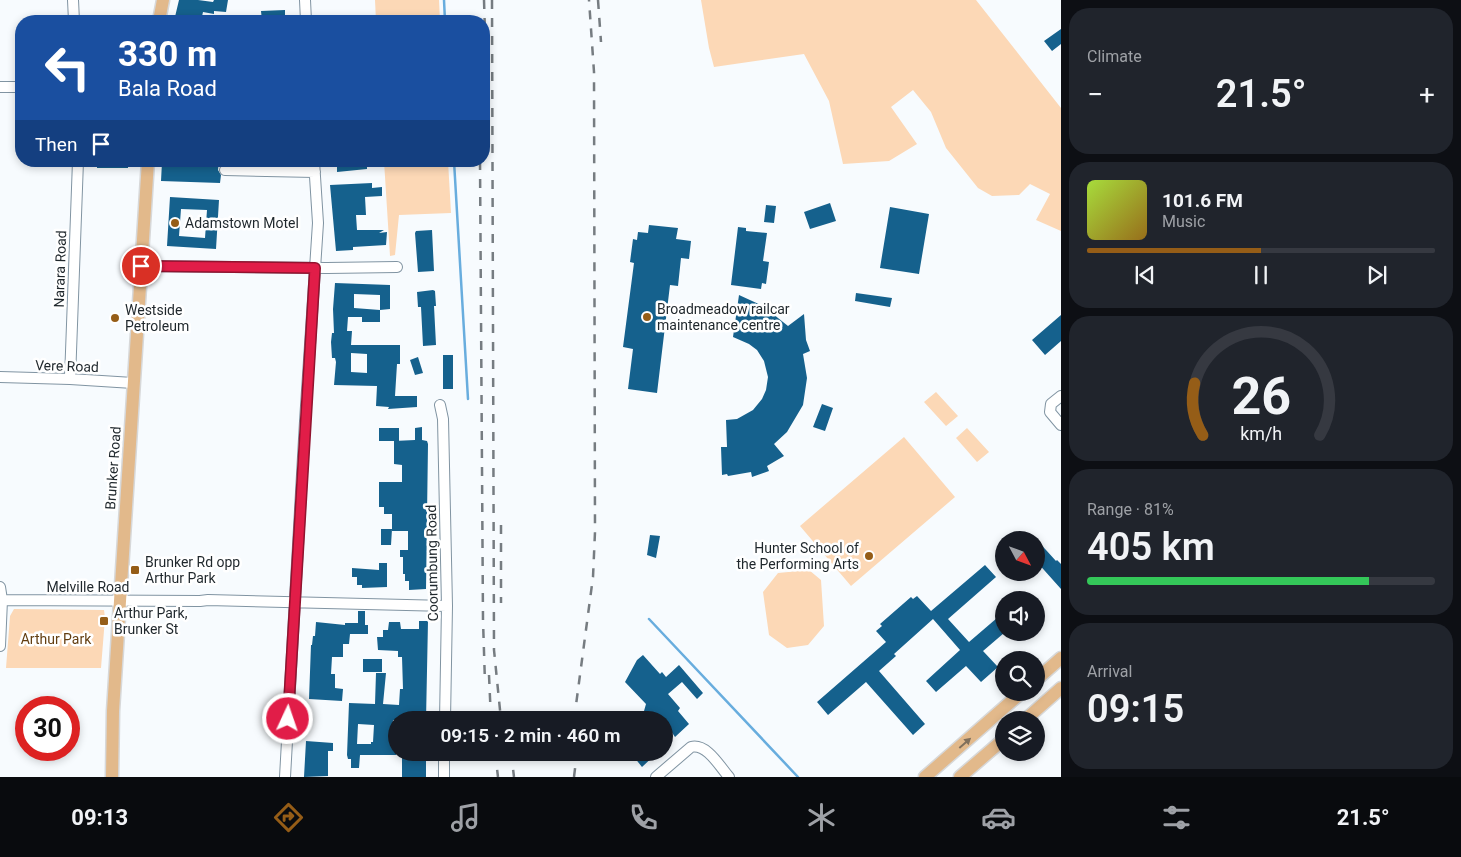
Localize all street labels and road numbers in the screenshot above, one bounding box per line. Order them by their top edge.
street label: Narara Road [51,230,69,308]
street label: Vere Road [35,357,99,375]
street label: Brunker Road [102,426,124,510]
street label: Coorumbung Road [423,505,441,621]
street label: Melville Road [46,579,130,595]

